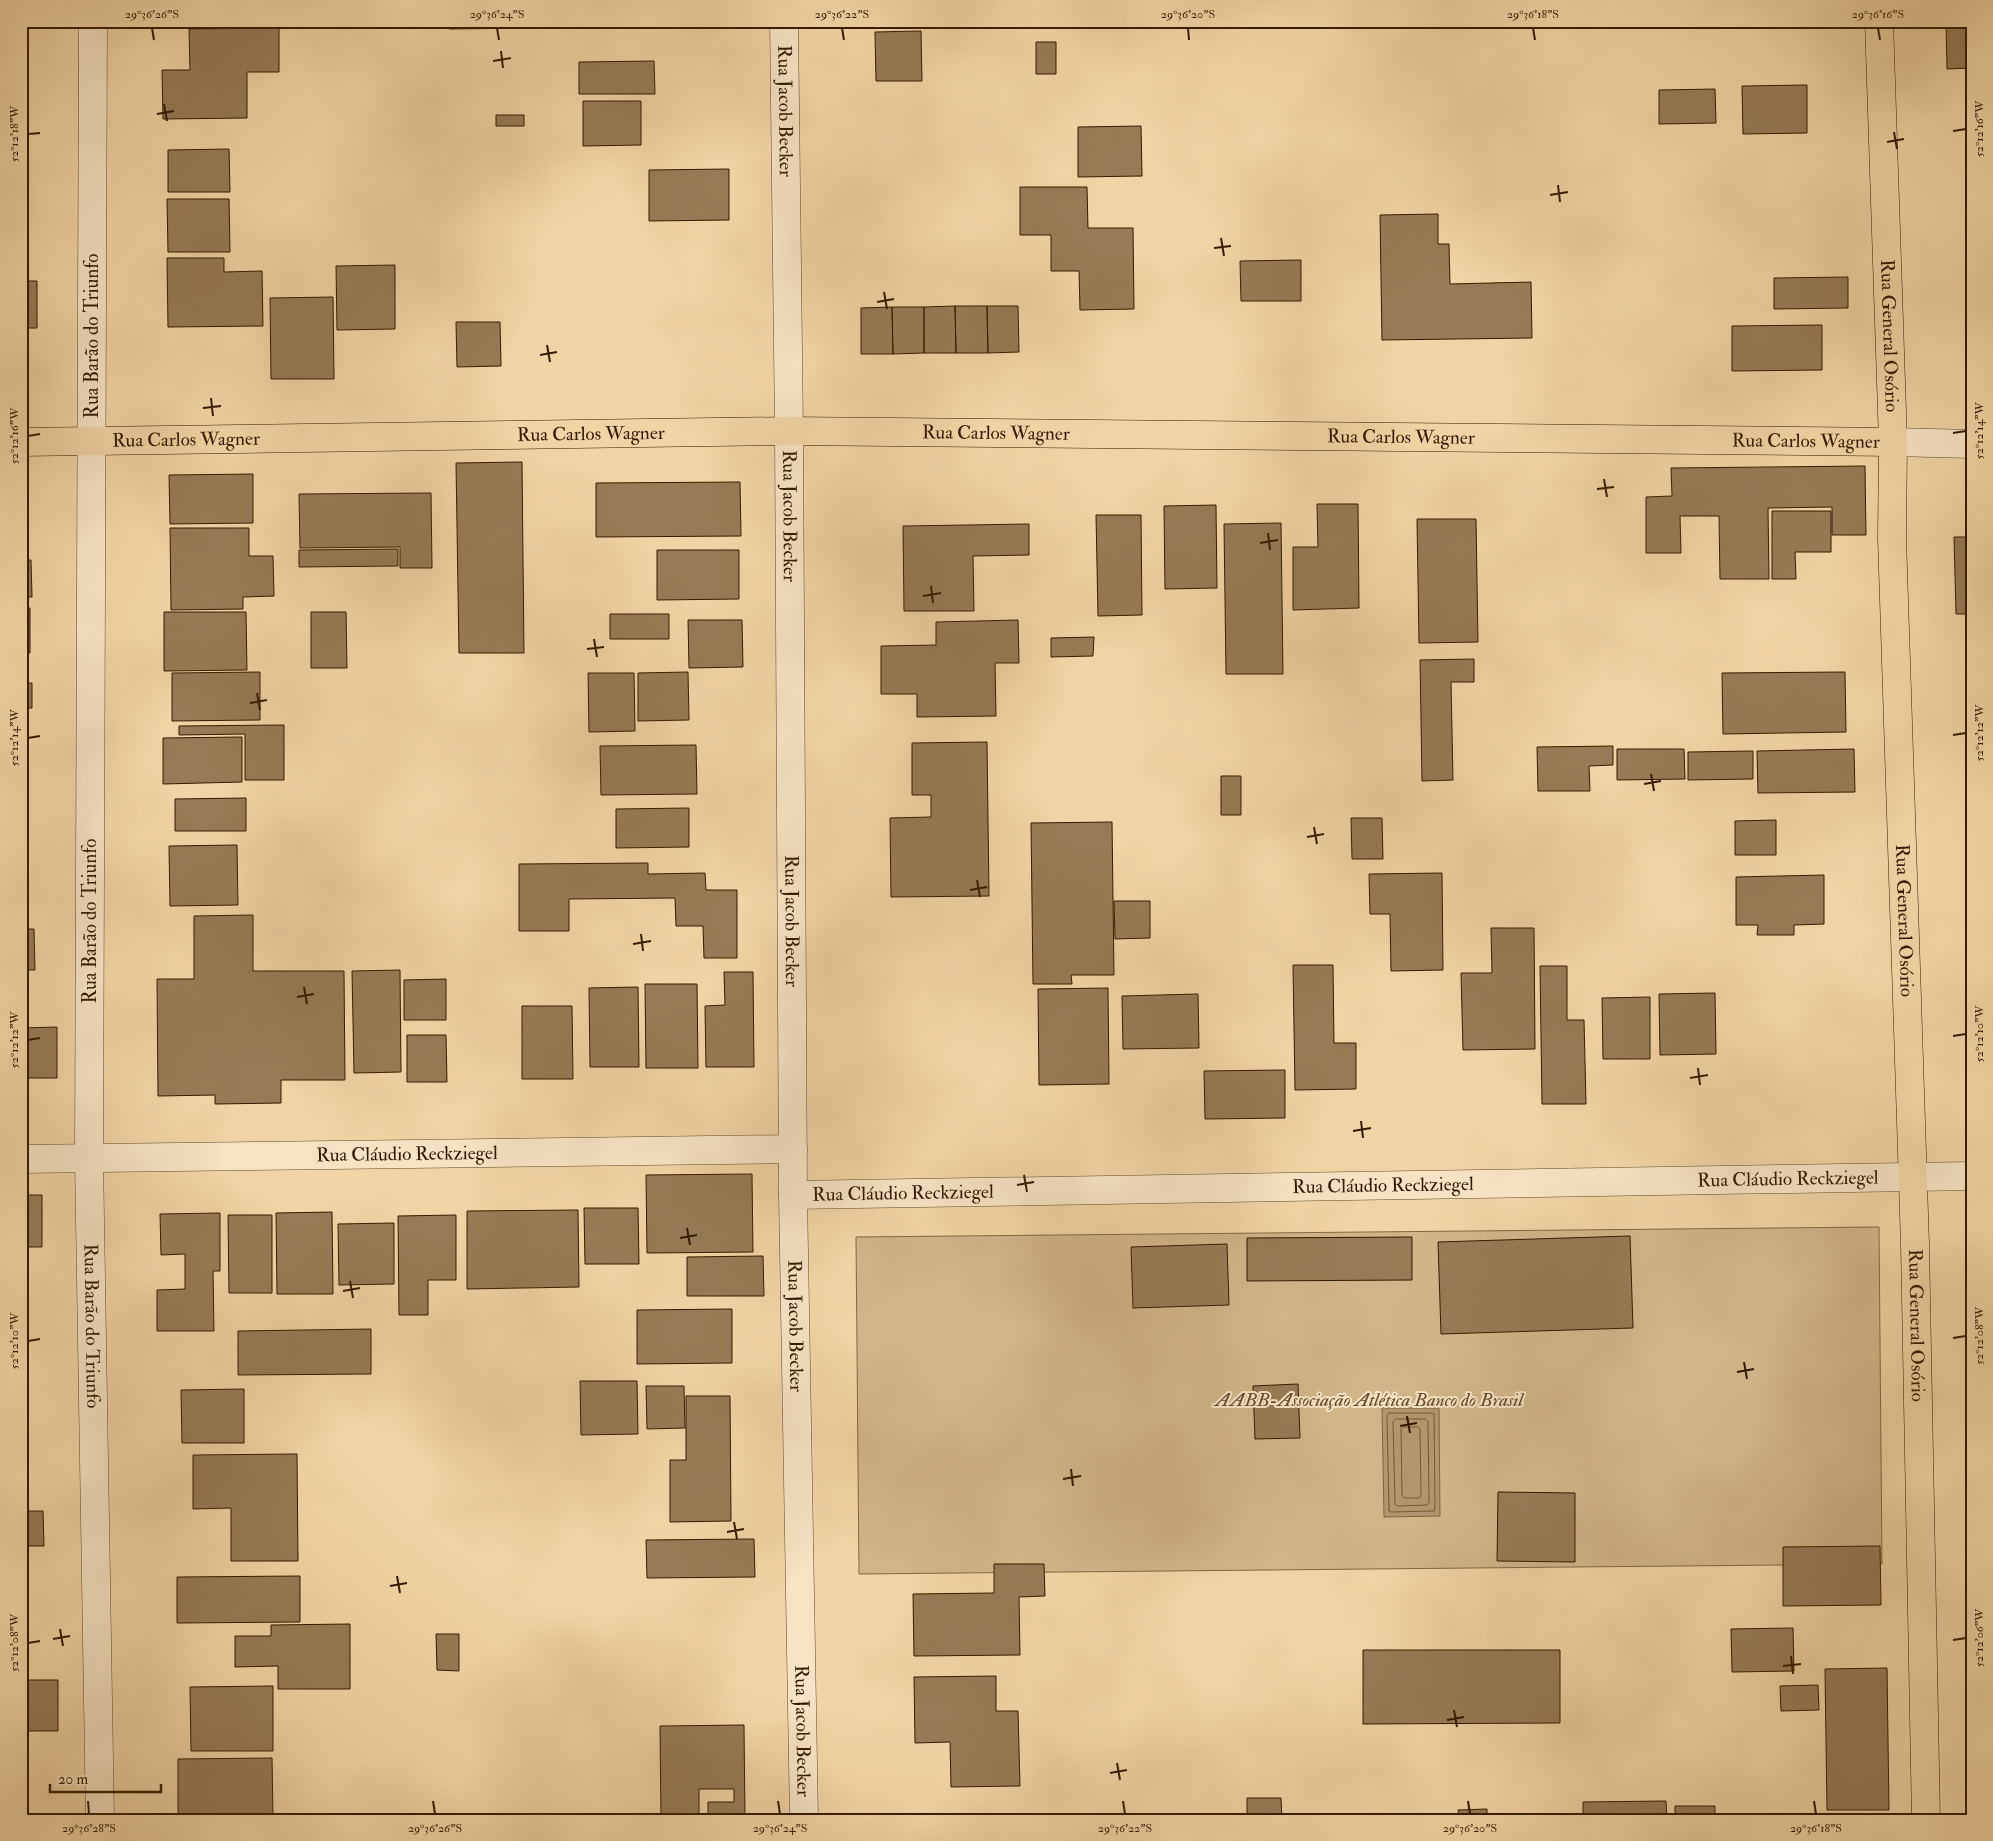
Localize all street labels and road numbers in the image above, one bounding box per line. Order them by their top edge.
street label: Rua Jacob Becker [772,45,798,177]
street label: Rua Barão do Triunfo [80,254,104,418]
street label: Rua General Osório [1875,259,1904,413]
street label: Rua Carlos Wagner [922,420,1070,446]
street label: Rua Carlos Wagner [517,421,665,447]
street label: Rua Carlos Wagner [1327,424,1475,450]
street label: Rua Carlos Wagner [112,427,260,453]
street label: Rua Carlos Wagner [1732,428,1880,454]
street label: Rua Jacob Becker [777,450,802,582]
street label: Rua Barão do Triunfo [78,839,102,1003]
street label: Rua General Osório [1890,844,1919,997]
street label: Rua Jacob Becker [779,855,804,987]
street label: Rua Cláudio Reckziegel [316,1141,498,1167]
street label: Rua Cláudio Reckziegel [1697,1166,1879,1192]
street label: Rua Cláudio Reckziegel [1292,1172,1474,1199]
street label: Rua Cláudio Reckziegel [812,1180,994,1207]
street label: Rua Barão do Triunfo [78,1243,105,1409]
street label: Rua General Osório [1903,1249,1930,1402]
street label: Rua Jacob Becker [782,1260,808,1392]
street label: Rua Jacob Becker [789,1665,816,1797]

